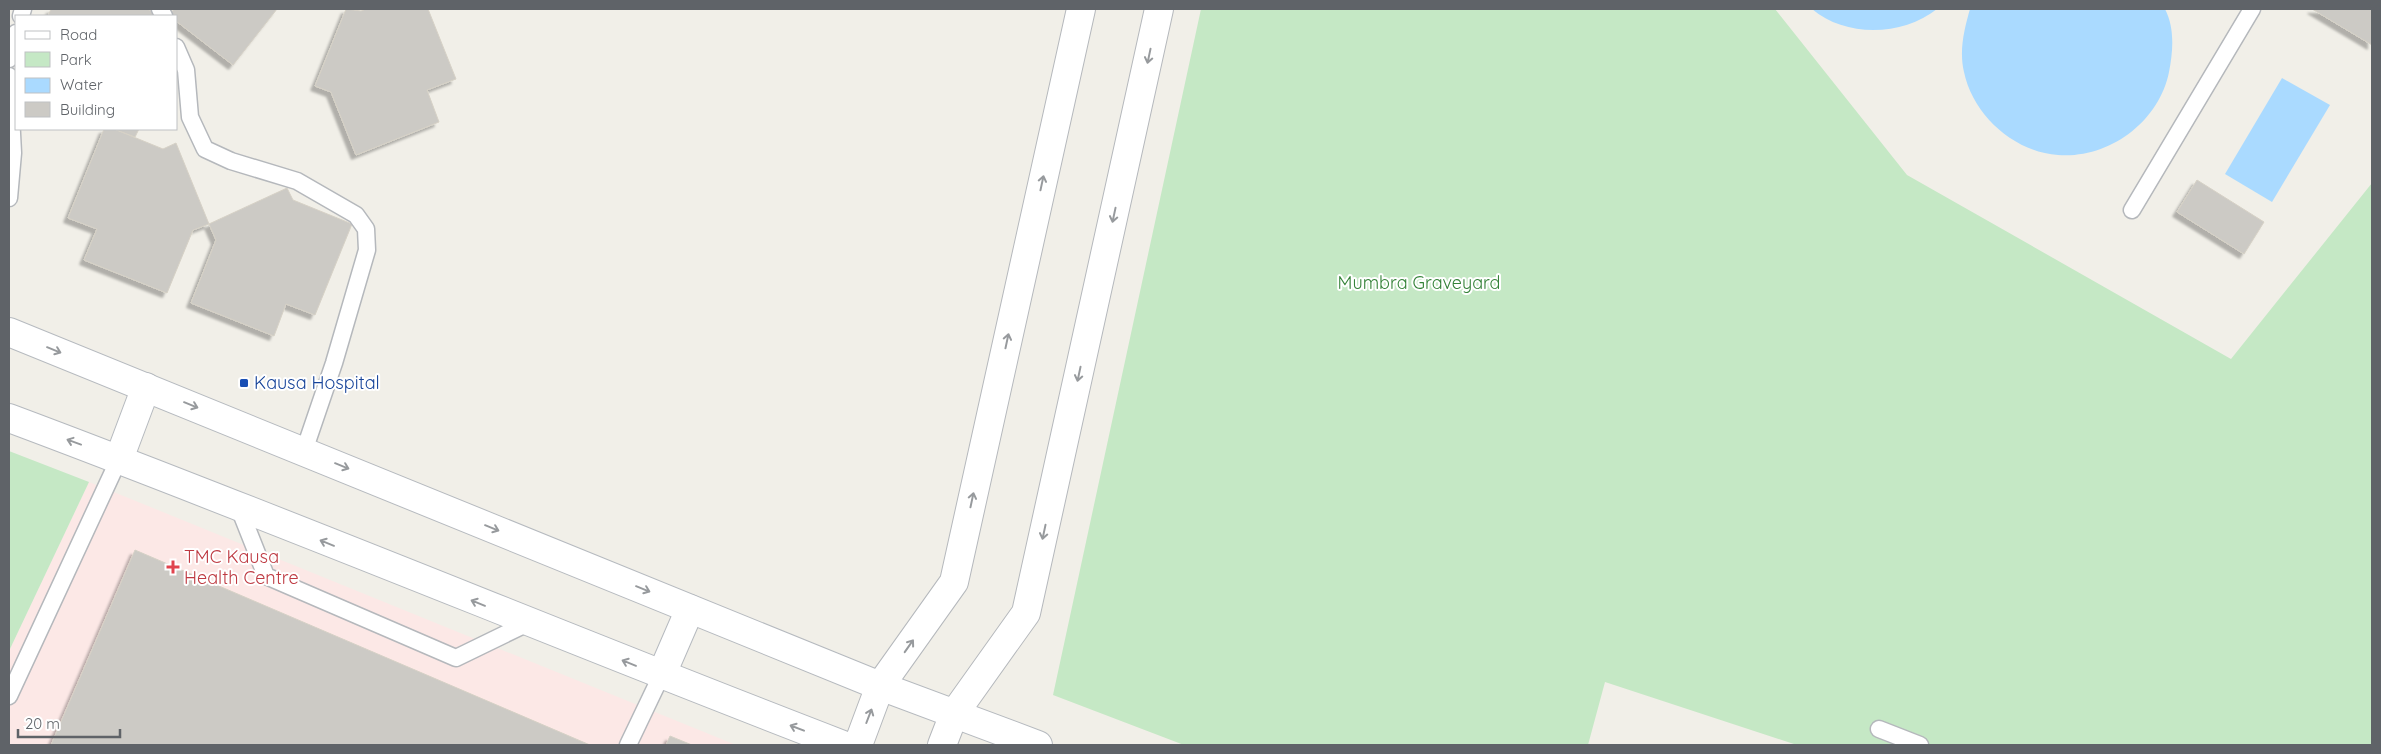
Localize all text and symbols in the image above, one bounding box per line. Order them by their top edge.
legend [15,15,178,130]
text: Road [60,25,97,44]
one-way arrow [1143,48,1153,64]
text: Park [60,50,92,69]
text: Water [60,75,103,94]
text: Building [60,100,115,119]
one-way arrow [1038,175,1047,191]
one-way arrow [1109,207,1118,223]
park label: Mumbra Graveyard [1338,271,1501,294]
one-way arrow [1003,334,1012,350]
one-way arrow [46,346,61,355]
one-way arrow [1074,365,1083,381]
place label: Kausa Hospital [254,371,380,394]
marker: Kausa Hospital [238,377,250,389]
one-way arrow [183,401,198,410]
one-way arrow [66,437,82,446]
one-way arrow [334,462,349,472]
one-way arrow [968,492,977,508]
one-way arrow [484,523,499,533]
one-way arrow [1039,524,1048,540]
one-way arrow [320,537,335,546]
place label: TMC Kausa Health Centre [184,545,299,589]
marker: TMC Kausa Health Centre [166,560,180,574]
one-way arrow [635,585,650,595]
one-way arrow [471,598,486,607]
one-way arrow [904,639,914,653]
one-way arrow [622,658,637,667]
scale bar [18,706,120,738]
one-way arrow [865,708,874,724]
text: 20 m [25,714,60,733]
one-way arrow [790,723,805,732]

